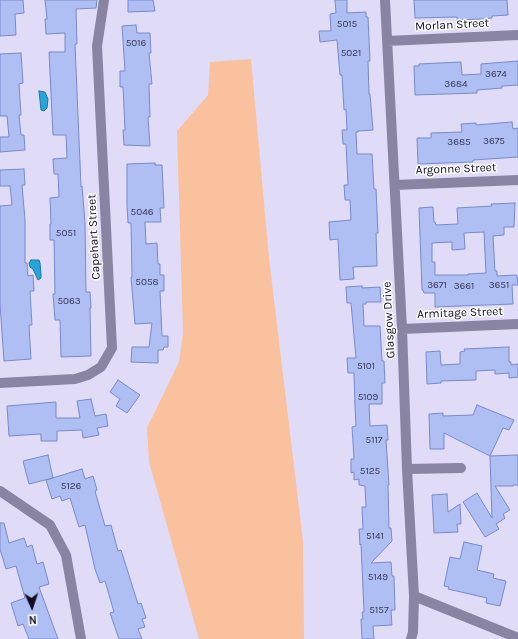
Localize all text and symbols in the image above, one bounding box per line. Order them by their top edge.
street label: Morlan Street [415,16,489,34]
house number: 5015 [337,18,357,30]
house number: 5016 [126,37,146,49]
house number: 5021 [341,47,361,59]
house number: 3674 [485,68,507,80]
house number: 3684 [444,78,468,90]
house number: 3675 [483,135,505,147]
house number: 3685 [447,136,471,148]
street label: Argonne Street [415,160,497,178]
street label: Capehart Street [85,194,103,280]
house number: 5046 [131,206,153,218]
house number: 5051 [56,227,76,239]
house number: 5058 [135,276,159,288]
house number: 3671 [427,279,447,291]
house number: 3651 [489,279,509,291]
house number: 3661 [454,280,474,292]
street label: Glasgow Drive [380,281,398,359]
house number: 5063 [57,295,81,307]
street label: Armitage Street [417,304,503,322]
house number: 5101 [357,360,375,372]
house number: 5109 [358,391,378,403]
house number: 5117 [366,434,382,446]
house number: 5125 [360,465,380,477]
house number: 5126 [61,480,81,492]
house number: 5141 [366,530,384,542]
house number: 5149 [368,571,388,583]
north arrow [12,587,52,627]
house number: 5157 [369,604,389,616]
text: N [28,613,37,626]

